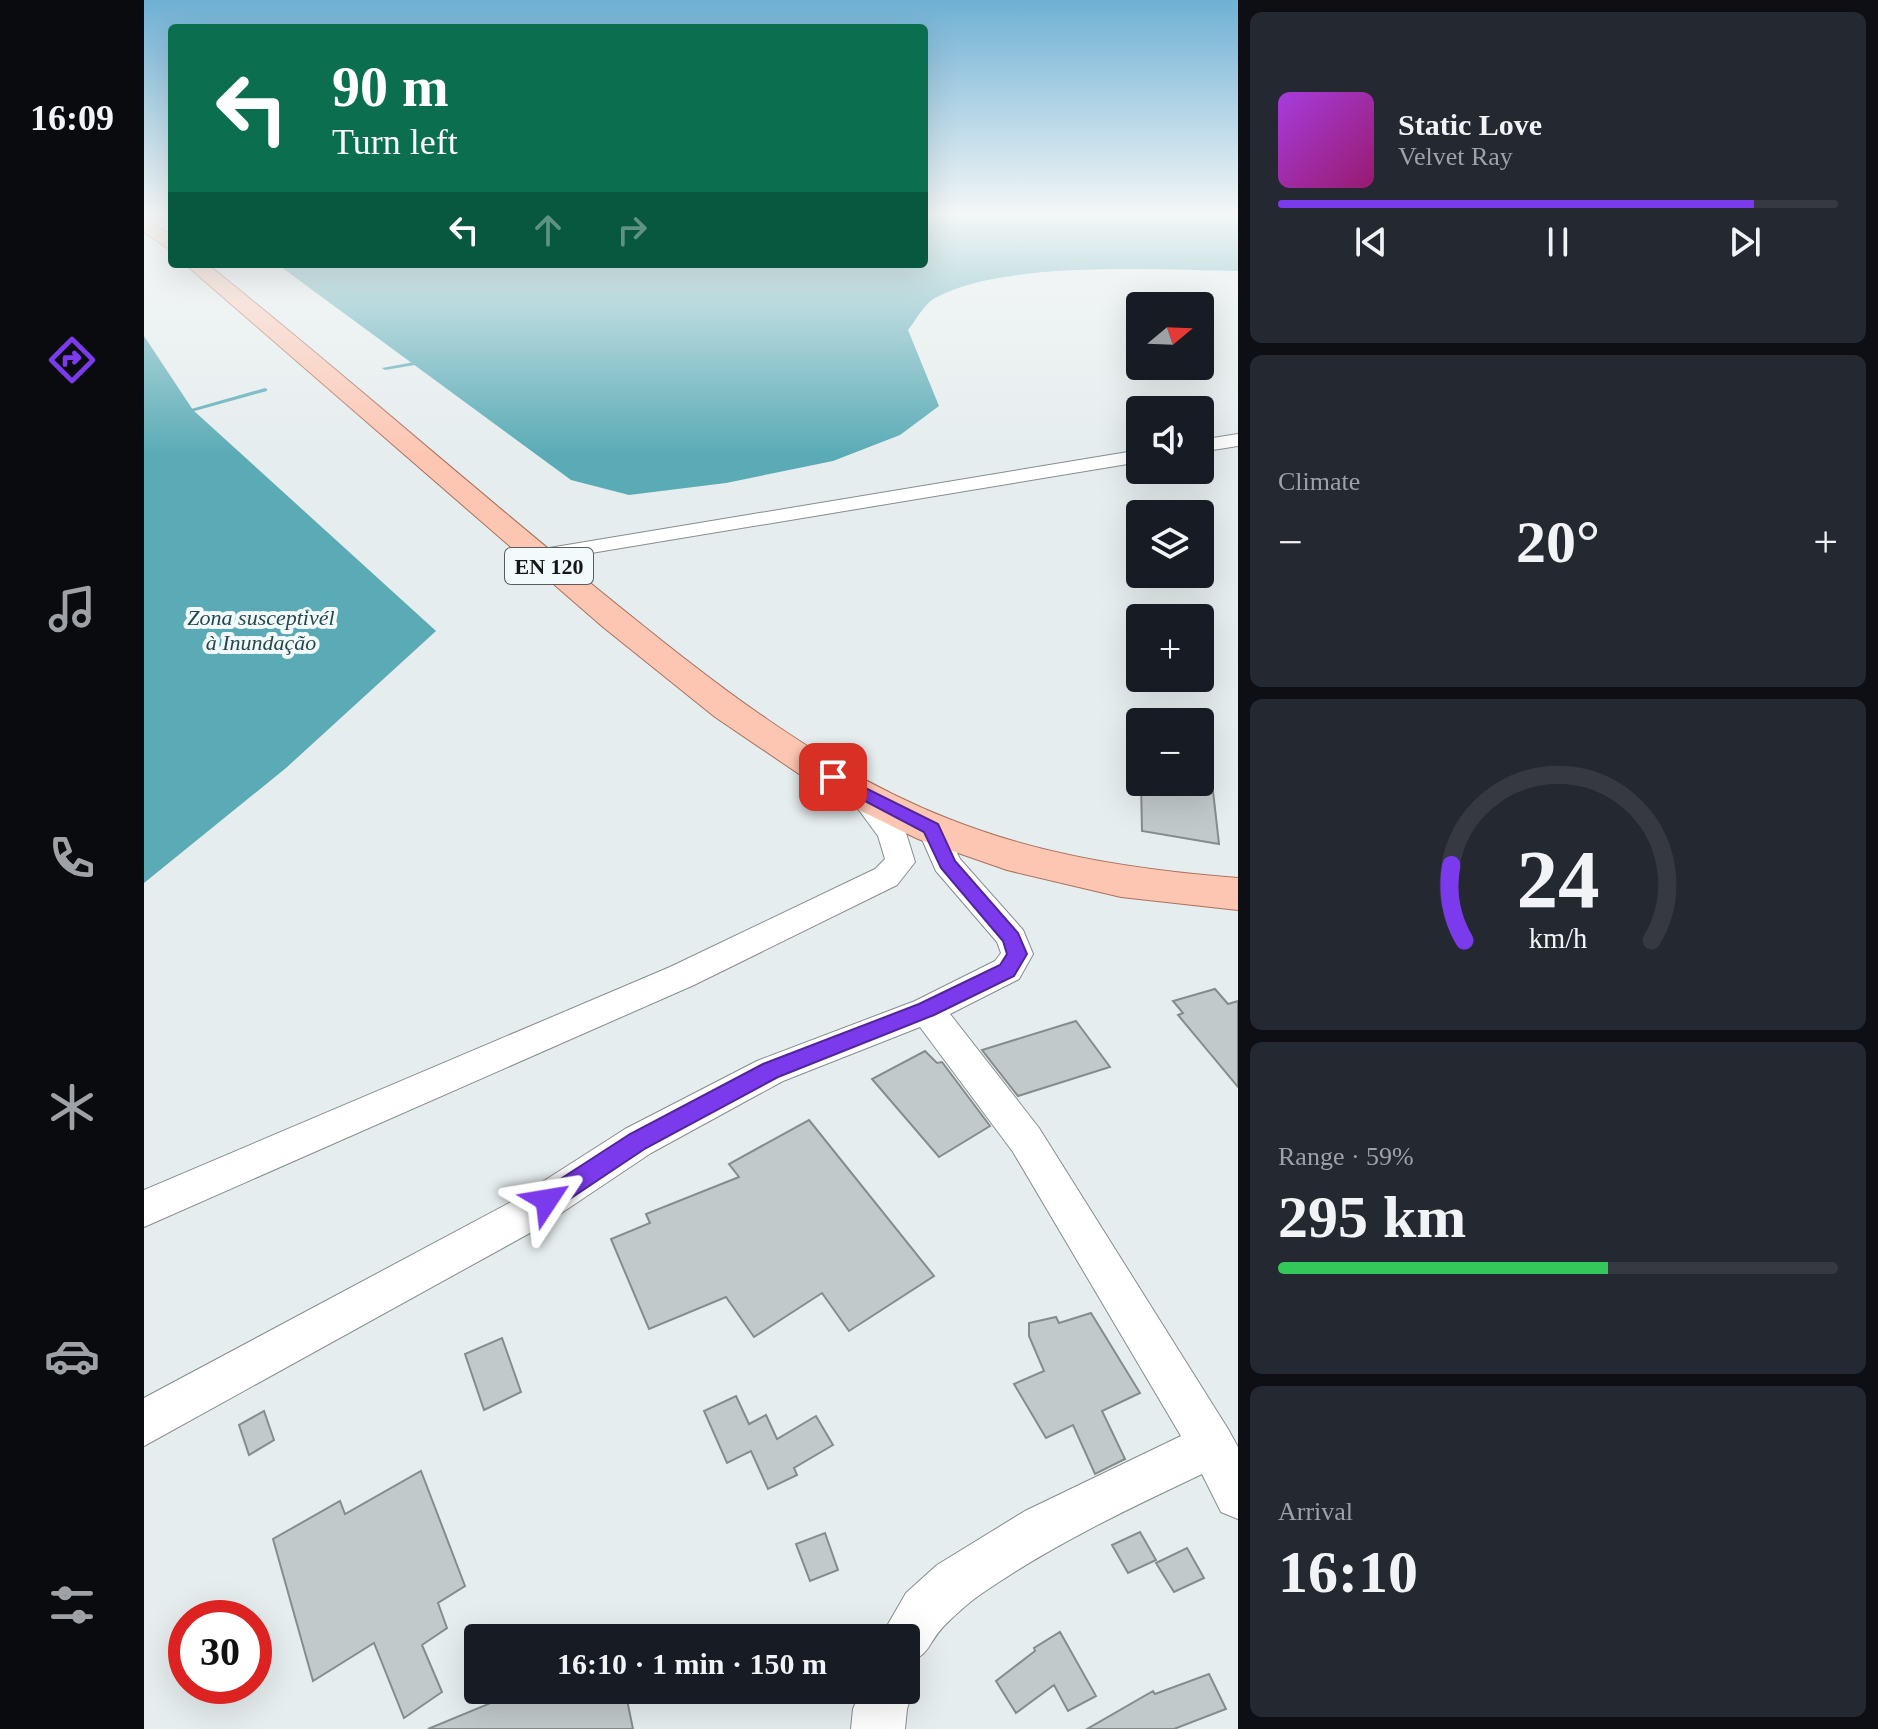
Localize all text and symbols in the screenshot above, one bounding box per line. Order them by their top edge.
icon: left [200,56,304,160]
text: 90 m [332,56,449,118]
text: 16:09 [30,98,114,138]
text: Static Love [1398,108,1542,141]
text: Turn left [332,122,458,162]
text: Velvet Ray [1398,142,1513,171]
icon: left [442,208,486,252]
icon: ahead [526,208,570,252]
icon: right [610,208,654,252]
icon: previous [1349,220,1393,264]
icon: pause [1536,220,1580,264]
icon: next [1723,220,1767,264]
north arrow [1126,292,1214,380]
map controls [1126,292,1214,796]
icon: directions [44,332,100,388]
button: sound [1126,396,1214,484]
text: Climate [1278,467,1360,496]
button: layers [1126,500,1214,588]
text: 20° [1516,509,1600,575]
text: − [1278,518,1303,567]
text: + [1813,518,1838,567]
road number: EN 120 [505,548,593,584]
icon: music [44,581,100,637]
button: + [1126,604,1214,692]
water label: Zona susceptivél à Inundação [187,605,335,655]
button: − [1126,708,1214,796]
pin [799,743,867,811]
icon: arrive [811,755,855,799]
icon: phone [44,830,100,886]
text: 24 [1516,832,1600,924]
text: km/h [1529,923,1587,954]
icon: climate [44,1079,100,1135]
text: Range · 59% [1278,1142,1414,1171]
position arrow [505,1158,589,1242]
text: 295 km [1278,1184,1466,1250]
icon: car [44,1328,100,1384]
text: Arrival [1278,1497,1353,1526]
text: 16:10 [1278,1539,1418,1605]
icon: filters [44,1577,100,1633]
speed limit sign: 30 [168,1600,272,1704]
text: 16:10 · 1 min · 150 m [557,1647,827,1680]

